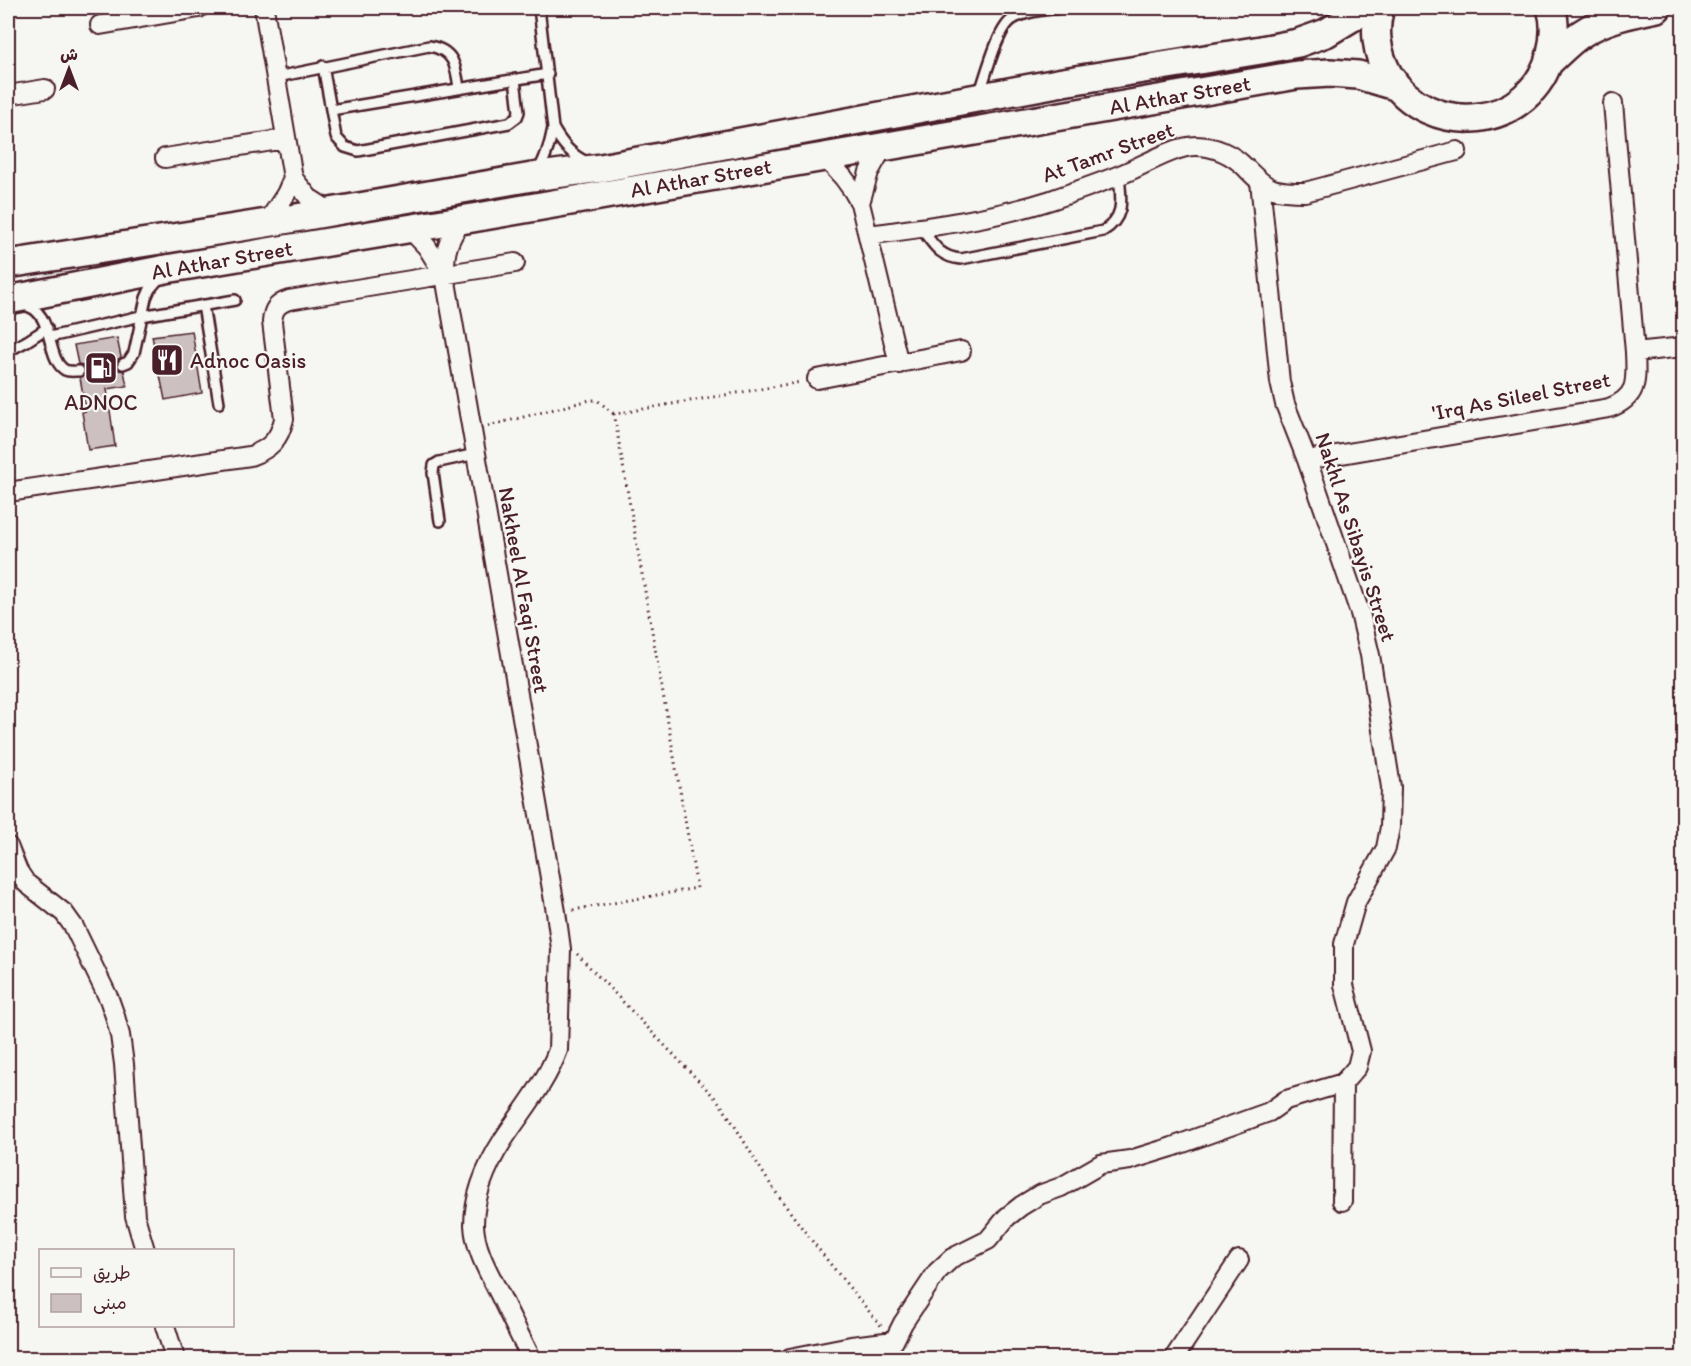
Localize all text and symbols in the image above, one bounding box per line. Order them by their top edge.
north arrow [39,39,99,99]
text: ش [60,45,78,64]
street label: Al Athar Street [1107,69,1253,121]
street label: At Tamr Street [1038,116,1178,188]
street label: Al Athar Street [628,152,774,204]
street label: Al Athar Street [149,234,295,286]
restaurant icon: Adnoc Oasis [149,342,185,378]
place label: Adnoc Oasis [190,347,306,374]
fuel station icon: ADNOC [83,350,119,386]
street label: 'Irq As Sileel Street [1430,365,1612,427]
place label: ADNOC [64,389,138,416]
street label: Nakhl As Sibayis Street [1309,429,1403,645]
street label: Nakheel Al Faqi Street [493,485,555,695]
legend [39,1249,234,1327]
text: طريق [93,1262,131,1284]
text: مبنى [93,1292,127,1314]

